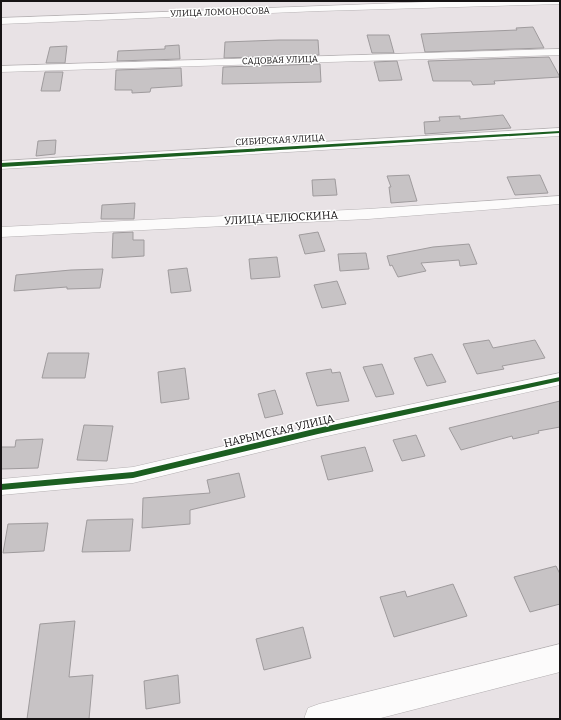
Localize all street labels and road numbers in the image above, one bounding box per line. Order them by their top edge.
street label: УЛИЦА ЛОМОНОСОВА [170,5,271,19]
street label: САДОВАЯ УЛИЦА [242,54,319,66]
street label: СИБИРСКАЯ УЛИЦА [235,133,326,147]
street label: УЛИЦА ЧЕЛЮСКИНА [224,209,339,227]
street label: НАРЫМСКАЯ УЛИЦА [222,412,336,450]

